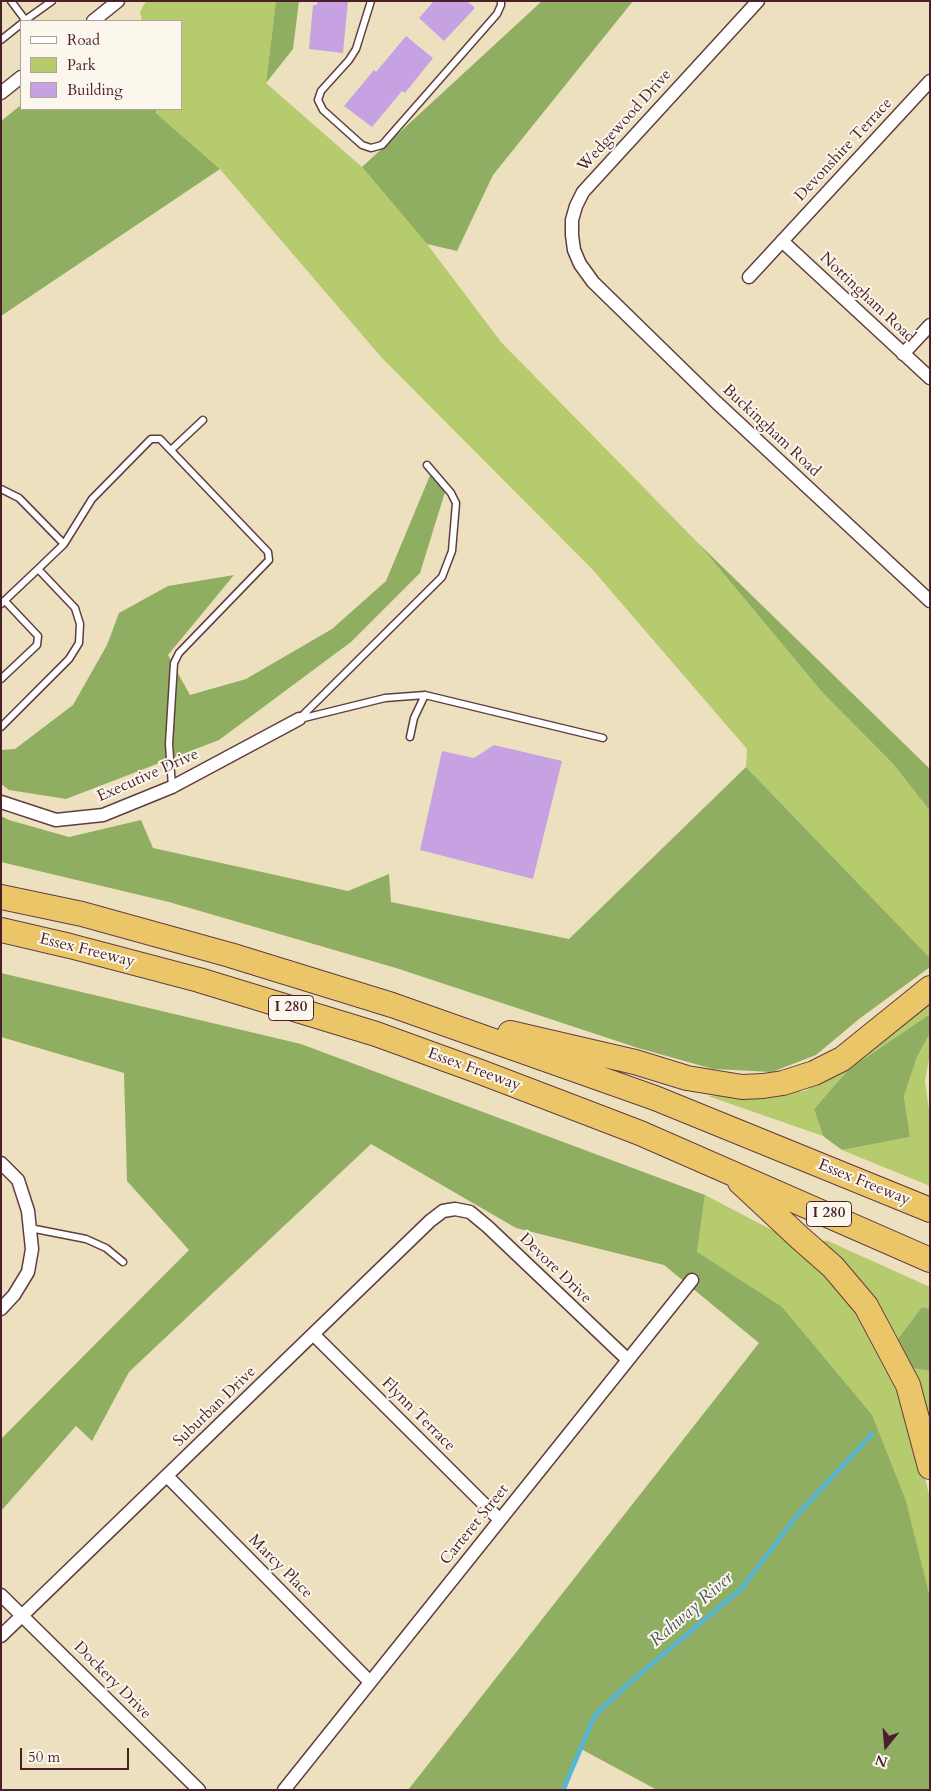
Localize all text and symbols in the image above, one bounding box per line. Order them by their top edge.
legend [20,20,182,110]
text: Road [67,30,100,50]
text: Park [67,55,96,75]
street label: Wedgewood Drive [574,66,676,176]
text: Building [67,80,123,100]
street label: Devonshire Terrace [791,94,897,206]
street label: Nottingham Road [815,249,919,347]
street label: Buckingham Road [718,381,824,481]
street label: Executive Drive [94,745,202,807]
street label: Essex Freeway [37,930,137,972]
road number: I 280 [268,996,314,1020]
street label: Essex Freeway [425,1044,523,1096]
street label: Essex Freeway [815,1156,913,1210]
road number: I 280 [806,1202,852,1226]
street label: Devore Drive [515,1230,595,1308]
street label: Suburban Drive [170,1363,260,1451]
street label: Flynn Terrace [377,1374,459,1456]
street label: Carteret Street [437,1481,513,1569]
street label: Marcy Place [244,1531,316,1603]
water label: Rahway River [646,1568,738,1652]
street label: Dockery Drive [69,1638,155,1724]
north arrow [861,1721,911,1771]
scale bar [22,1738,131,1770]
text: 50 m [28,1747,60,1767]
text: N [873,1750,890,1772]

